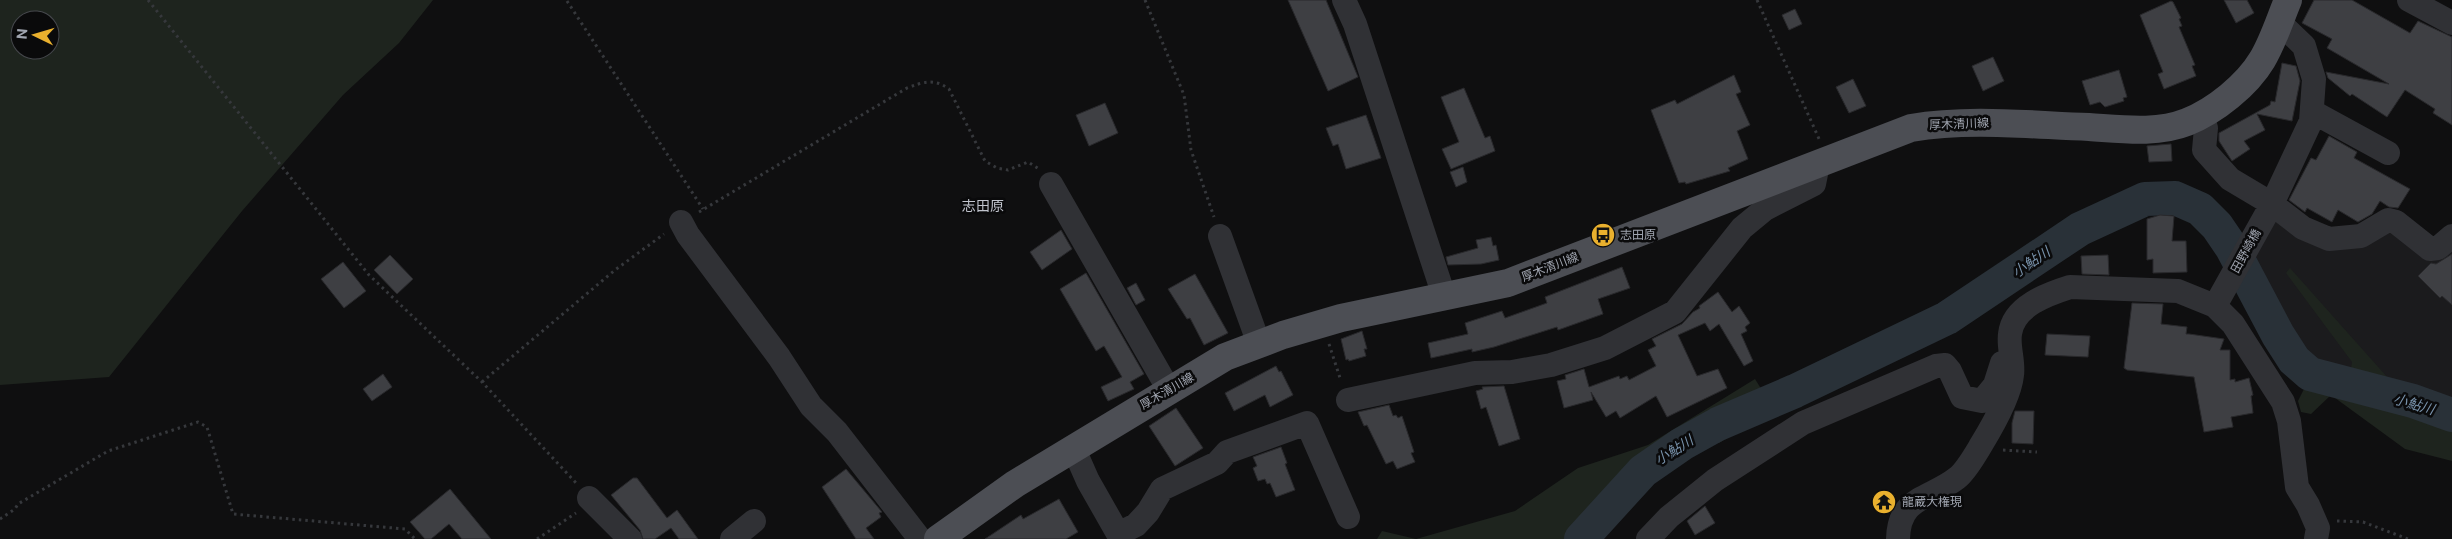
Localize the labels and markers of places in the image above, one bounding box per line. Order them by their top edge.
bus stop icon: 志田原 [1590,222,1616,248]
place label: 志田原 [1620,228,1656,242]
temple icon: 龍蔵大権現 [1871,489,1897,515]
place label: 龍蔵大権現 [1902,495,1962,509]

